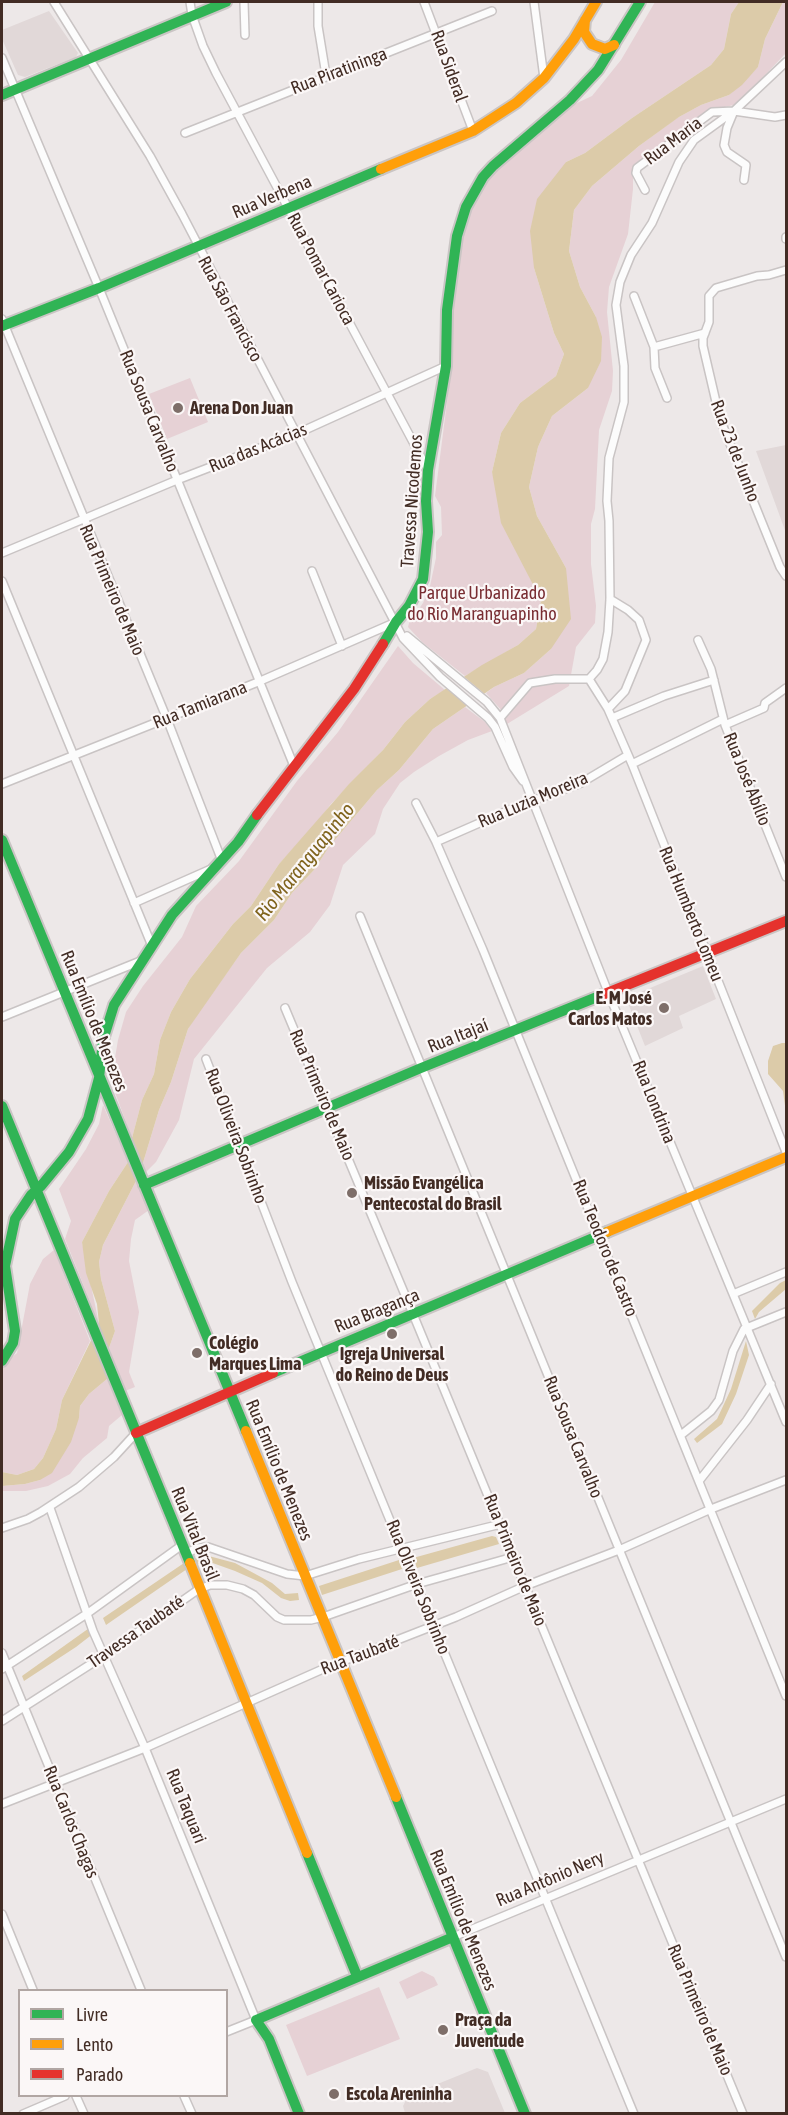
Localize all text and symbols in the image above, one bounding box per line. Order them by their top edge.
street label: Rua Sideral [426,27,472,105]
street label: Rua Piratininga [288,43,390,99]
street label: Rua Maria [640,112,706,170]
street label: Rua Verbena [229,171,315,223]
street label: Rua Pomar Carioca [282,209,360,329]
street label: Rua São Francisco [193,252,267,366]
street label: Rua Sousa Carvalho [115,347,183,475]
place label: Arena Don Juan [190,397,293,419]
street label: Rua 23 de Junho [706,397,764,505]
marker: Arena Don Juan [171,401,185,415]
street label: Rua das Acácias [206,419,310,477]
street label: Travessa Nicodemos [397,434,427,568]
street label: Rua Primeiro de Maio [75,521,149,659]
park label: Parque Urbanizado do Rio Maranguapinho [407,582,557,624]
street label: Rua Tamiarana [150,676,250,734]
street label: Rua José Abílio [719,729,775,829]
street label: Rua Luzia Moreira [475,767,591,833]
water label: Rio Maranguapinho [250,798,360,926]
street label: Rua Humberto Lomeu [654,843,728,985]
street label: Rua Emílio de Menezes [56,947,132,1095]
place label: E. M José Carlos Matos [568,987,652,1030]
marker: E. M José Carlos Matos [657,1001,671,1015]
street label: Rua Itajaí [425,1014,491,1058]
street label: Rua Primeiro de Maio [285,1026,359,1164]
street label: Rua Londrina [628,1057,680,1147]
street label: Rua Oliveira Sobrinho [200,1065,272,1207]
place label: Missão Evangélica Pentecostal do Brasil [364,1172,501,1214]
street label: Rua Teodoro de Castro [568,1176,642,1320]
marker: Missão Evangélica Pentecostal do Brasil [345,1186,359,1200]
street label: Rua Bragança [331,1284,423,1338]
marker: Igreja Universal do Reino de Deus [385,1327,399,1341]
place label: Colégio Marques Lima [209,1332,301,1374]
place label: Igreja Universal do Reino de Deus [336,1343,448,1386]
marker: Colégio Marques Lima [190,1346,204,1360]
street label: Rua Sousa Carvalho [539,1373,607,1501]
street label: Rua Emílio de Menezes [241,1396,317,1544]
street label: Rua Vital Brasil [166,1484,224,1584]
street label: Rua Primeiro de Maio [479,1491,551,1629]
street label: Rua Oliveira Sobrinho [381,1517,455,1657]
street label: Travessa Taubaté [84,1591,188,1673]
street label: Rua Taubaté [318,1630,402,1680]
street label: Rua Carlos Chagas [39,1763,103,1881]
street label: Rua Taquari [161,1766,211,1846]
street label: Rua Emílio de Menezes [425,1846,501,1994]
street label: Rua Antônio Nery [493,1847,607,1911]
street label: Rua Primeiro de Maio [663,1941,737,2079]
legend [18,1989,228,2097]
text: Livre [76,2004,108,2025]
place label: Praça da Juventude [455,2009,524,2052]
marker: Praça da Juventude [436,2023,450,2037]
text: Lento [76,2034,113,2055]
text: Parado [76,2064,123,2085]
place label: Escola Areninha [346,2083,452,2105]
marker: Escola Areninha [327,2087,341,2101]

